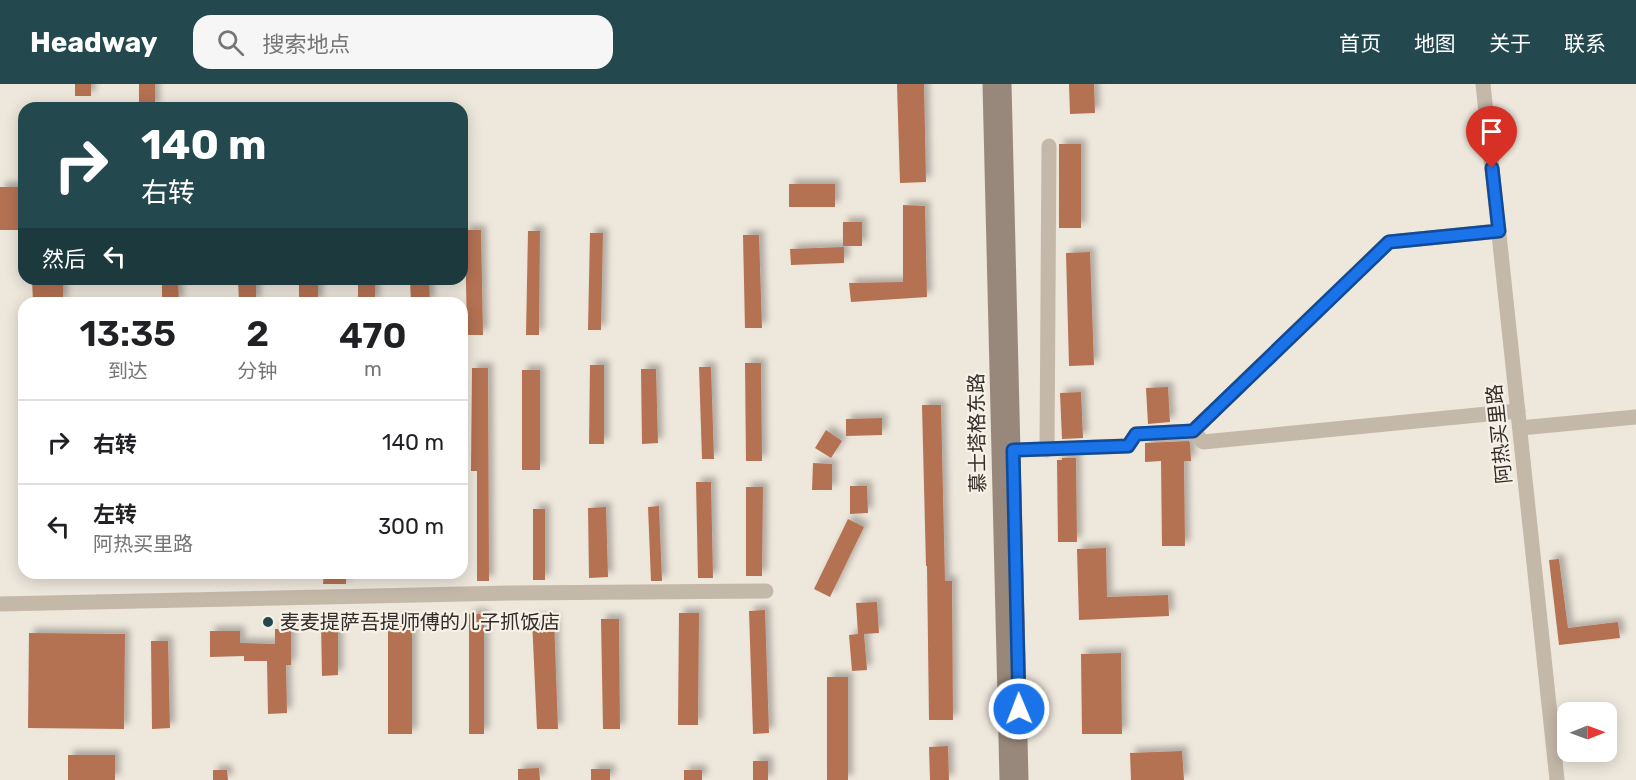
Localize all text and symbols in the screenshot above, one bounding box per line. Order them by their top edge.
search box [193,15,613,69]
text: Headway [30,26,157,59]
icon: search [214,26,247,59]
text: 搜索地点 [262,31,350,58]
text: 首页 [1339,31,1381,56]
text: 地图 [1414,31,1456,56]
text: 关于 [1489,31,1531,56]
text: 联系 [1564,31,1606,56]
pin [1466,106,1517,168]
icon: arrive [1475,115,1508,148]
text: 140 m [141,120,267,170]
icon: right [42,126,120,204]
text: 右转 [141,177,195,209]
icon: left [98,240,131,273]
text: 然后 [42,246,86,273]
text: 13:35 [80,312,176,355]
text: 2 [246,312,269,355]
text: 470 [339,314,406,357]
text: m [364,357,382,381]
text: 到达 [108,359,148,383]
text: 分钟 [238,359,278,383]
street label: 慕士塔格东路 [964,373,990,493]
street label: 阿热买里路 [1482,383,1516,485]
icon: right [42,426,75,459]
text: 140 m [382,429,444,456]
text: 右转 [93,431,137,458]
text: 左转 [93,501,137,528]
icon: left [42,510,75,543]
text: 300 m [378,513,444,540]
text: 阿热买里路 [93,532,193,556]
place label: 麦麦提萨吾提师傅的儿子抓饭店 [280,610,560,634]
marker: 麦麦提萨吾提师傅的儿子抓饭店 [261,615,275,629]
position arrow [987,677,1051,741]
north arrow [1557,702,1617,762]
map controls [1557,702,1617,762]

